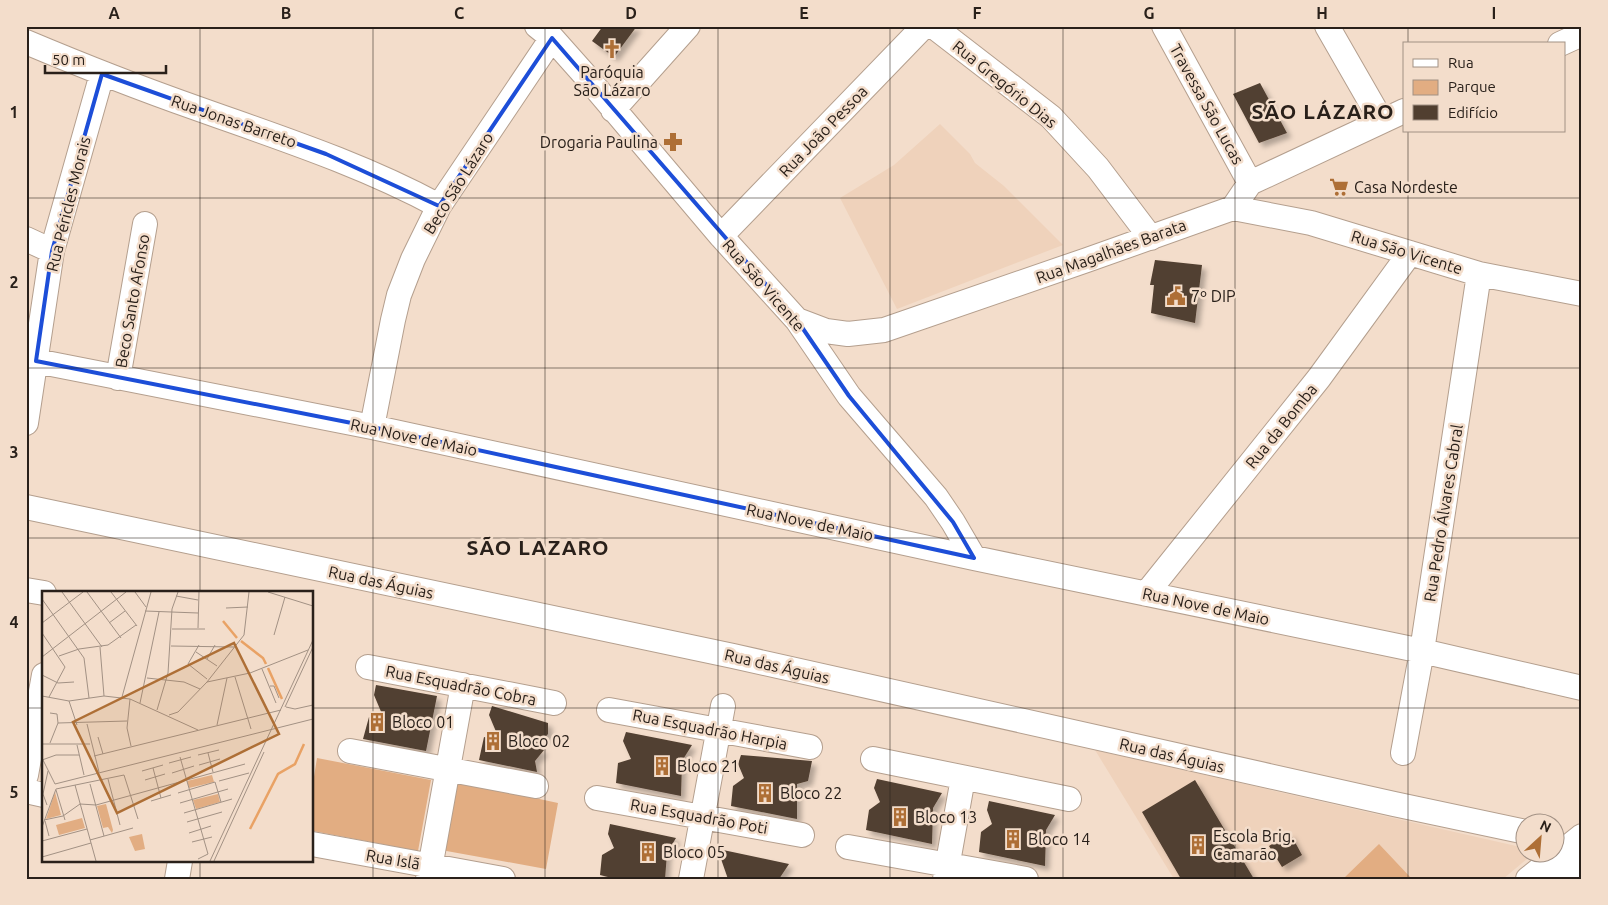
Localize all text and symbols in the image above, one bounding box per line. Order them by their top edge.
text: A [108,4,120,22]
text: B [281,4,291,22]
text: C [454,4,464,22]
text: D [625,4,637,22]
text: E [799,4,809,22]
text: F [973,4,982,22]
text: G [1143,4,1155,22]
text: H [1316,4,1328,22]
text: I [1492,4,1496,22]
street label: Rua Gregório Dias [949,37,1061,131]
church icon: Paróquia São Lázaro [601,38,623,60]
street label: Travessa São Lucas [1167,41,1247,167]
scale bar [45,42,166,74]
legend [1403,42,1566,132]
text: 50 m [52,51,85,68]
text: Rua [1448,54,1474,71]
place label: Paróquia São Lázaro [574,63,651,99]
text: Parque [1448,78,1496,95]
street label: Rua João Pessoa [775,82,871,180]
street label: Rua Jonas Barreto [169,91,299,151]
district label: SÃO LÁZARO [1251,99,1395,123]
text: 1 [9,103,19,121]
text: Edifício [1448,104,1498,121]
street label: Beco São Lázaro [420,129,496,237]
pharmacy icon: Drogaria Paulina [662,131,684,153]
place label: Drogaria Paulina [540,133,658,151]
street label: Rua Péricles Morais [43,135,93,273]
supermarket icon: Casa Nordeste [1328,176,1350,198]
place label: Casa Nordeste [1354,178,1458,196]
street label: Rua Magalhães Barata [1033,215,1189,287]
street label: Rua São Vicente [1349,226,1465,278]
street label: Beco Santo Afonso [111,233,153,369]
street label: Rua São Vicente [719,235,809,335]
text: 2 [9,273,19,291]
public building icon: 7º DIP [1165,285,1187,307]
place label: 7º DIP [1191,287,1236,305]
street label: Rua da Bomba [1242,380,1320,472]
street label: Rua Nove de Maio [349,415,479,459]
street label: Rua Pedro Álvares Cabral [1418,423,1466,603]
text: 3 [9,443,19,461]
street label: Rua Nove de Maio [745,500,875,544]
district label: SÃO LAZARO [466,535,610,559]
street label: Rua das Águias [327,560,436,602]
street label: Rua Nove de Maio [1141,584,1271,628]
inset map [42,591,314,862]
text: 4 [9,613,19,631]
street label: Rua das Águias [723,643,832,687]
street label: Rua Esquadrão Cobra [384,662,538,708]
street label: Rua Esquadrão Harpia [631,705,789,753]
building icon: Bloco 01 [366,711,388,733]
place label: Bloco 01 [392,713,454,731]
building icon: Bloco 02 [482,730,504,752]
place label: Bloco 02 [508,732,570,750]
street label: Rua das Águias [1118,732,1227,776]
building icon: Bloco 21 [651,755,673,777]
place label: Bloco 21 [677,757,739,775]
building icon: Bloco 22 [754,782,776,804]
text: 5 [9,783,19,801]
place label: Bloco 22 [780,784,842,802]
street label: Rua Esquadrão Poti [629,795,769,837]
building icon: Bloco 13 [889,806,911,828]
place label: Bloco 13 [915,808,977,826]
north arrow [1516,812,1566,862]
text: N [1537,817,1554,836]
place label: Escola Brig. Camarão [1213,827,1295,863]
building icon: Bloco 14 [1002,828,1024,850]
place label: Bloco 14 [1028,830,1090,848]
building icon: Escola Brig. Camarão [1187,834,1209,856]
building icon: Bloco 05 [637,841,659,863]
place label: Bloco 05 [663,843,725,861]
street label: Rua Islã [365,845,421,873]

